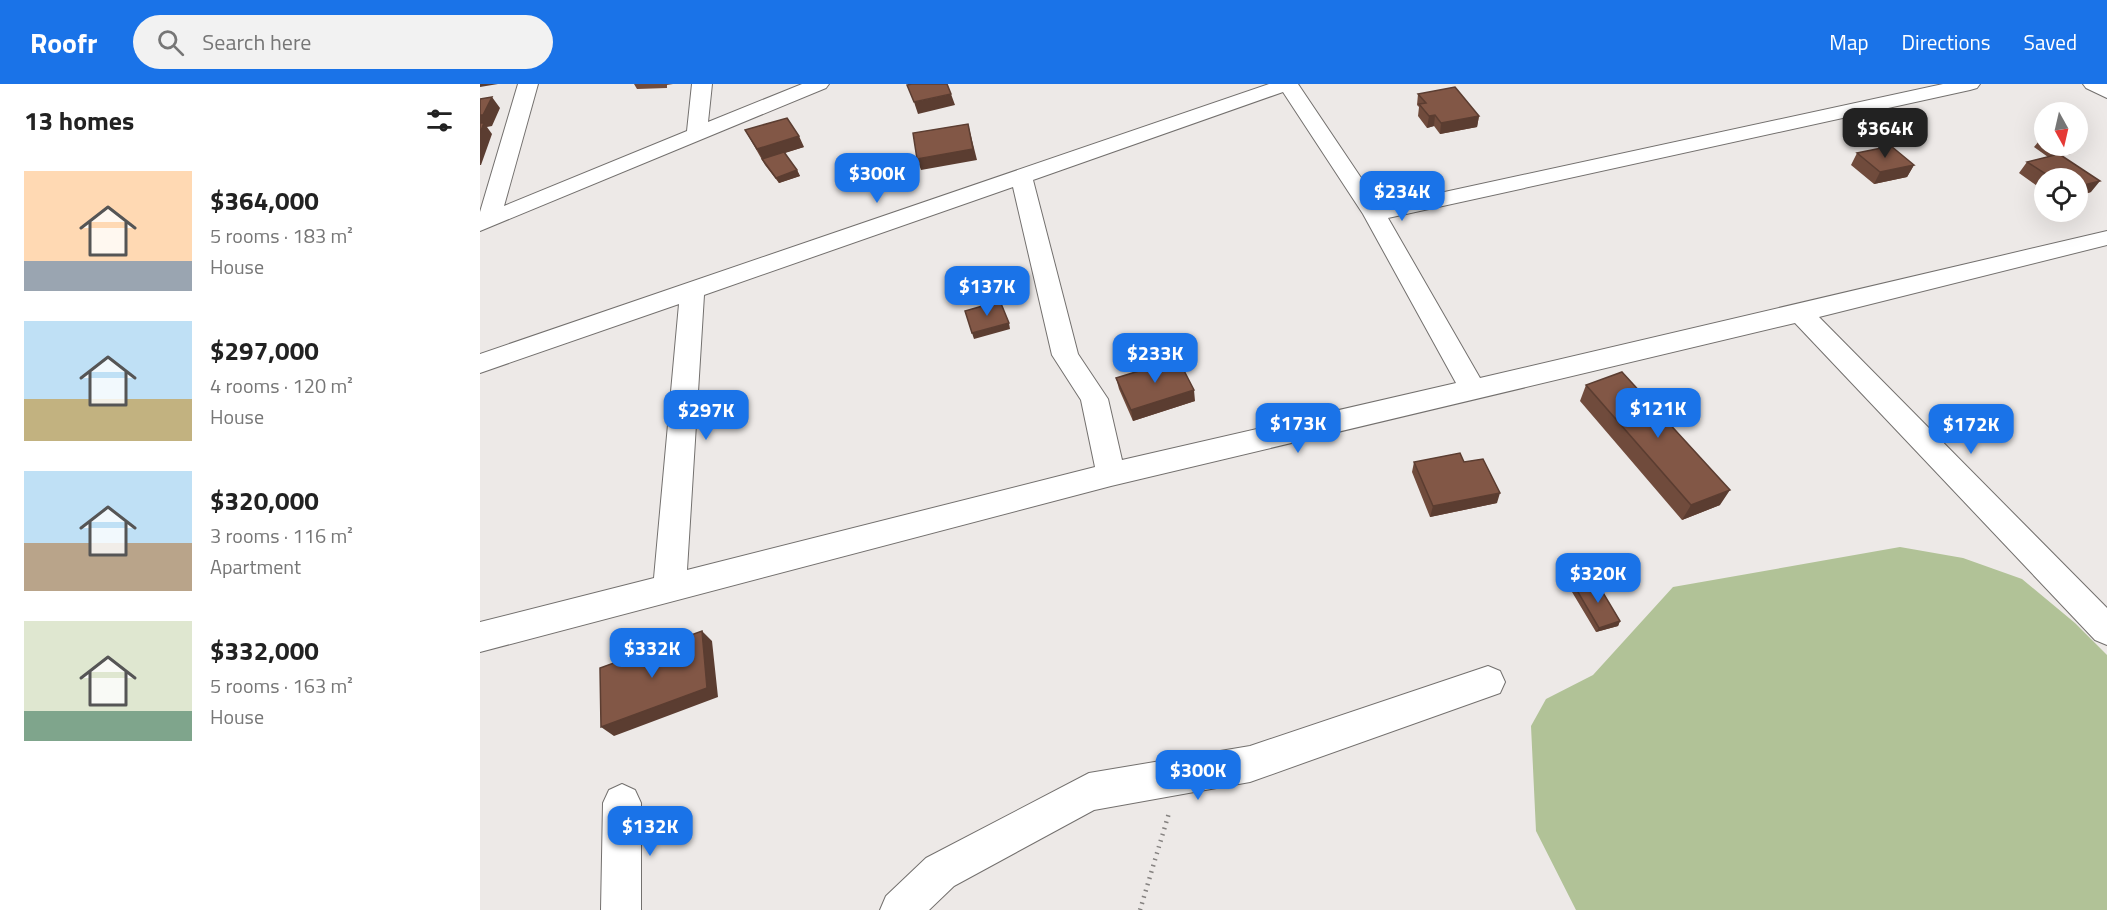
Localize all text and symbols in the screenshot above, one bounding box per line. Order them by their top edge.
search box [133,15,553,69]
text: Roofr [30,21,97,64]
text: Search here [202,25,311,59]
icon: search [154,26,187,59]
text: Map [1829,26,1869,58]
text: Directions [1902,26,1991,58]
text: Saved [2024,26,2077,58]
text: 13 homes [24,101,134,140]
north arrow [2034,102,2088,156]
map controls [2034,102,2088,222]
icon: filters [423,104,456,137]
pin: $364K [1843,108,1927,159]
text: $364K [1857,112,1913,143]
pin: $300K [835,153,919,204]
text: $300K [849,157,905,188]
button: locate [2034,168,2088,222]
pin: $234K [1360,171,1444,222]
text: $234K [1374,175,1430,206]
text: $364,000 [210,181,319,220]
icon: home [72,195,144,267]
text: 5 rooms · 183 m² [210,220,353,251]
text: House [210,251,264,282]
pin: $137K [945,266,1029,317]
text: $137K [959,270,1015,301]
text: $297,000 [210,331,319,370]
pin: $233K [1113,333,1197,384]
text: $233K [1127,337,1183,368]
icon: home [72,345,144,417]
text: 4 rooms · 120 m² [210,370,353,401]
pin: $121K [1616,388,1700,439]
pin: $297K [664,390,748,441]
text: $121K [1630,392,1686,423]
text: $297K [678,394,734,425]
text: House [210,401,264,432]
pin: $173K [1256,403,1340,454]
pin: $172K [1929,404,2013,455]
text: $173K [1270,407,1326,438]
text: $172K [1943,408,1999,439]
text: $320,000 [210,481,319,520]
icon: home [72,495,144,567]
text: 3 rooms · 116 m² [210,520,353,551]
text: Apartment [210,551,301,582]
pin: $320K [1556,553,1640,604]
text: $320K [1570,557,1626,588]
pin: $332K [610,628,694,679]
text: $332,000 [210,631,319,670]
text: $332K [624,632,680,663]
icon: home [72,645,144,717]
text: 5 rooms · 163 m² [210,670,353,701]
text: House [210,701,264,732]
pin: $300K [1156,750,1240,801]
text: $300K [1170,754,1226,785]
pin: $132K [608,806,692,857]
text: $132K [622,810,678,841]

